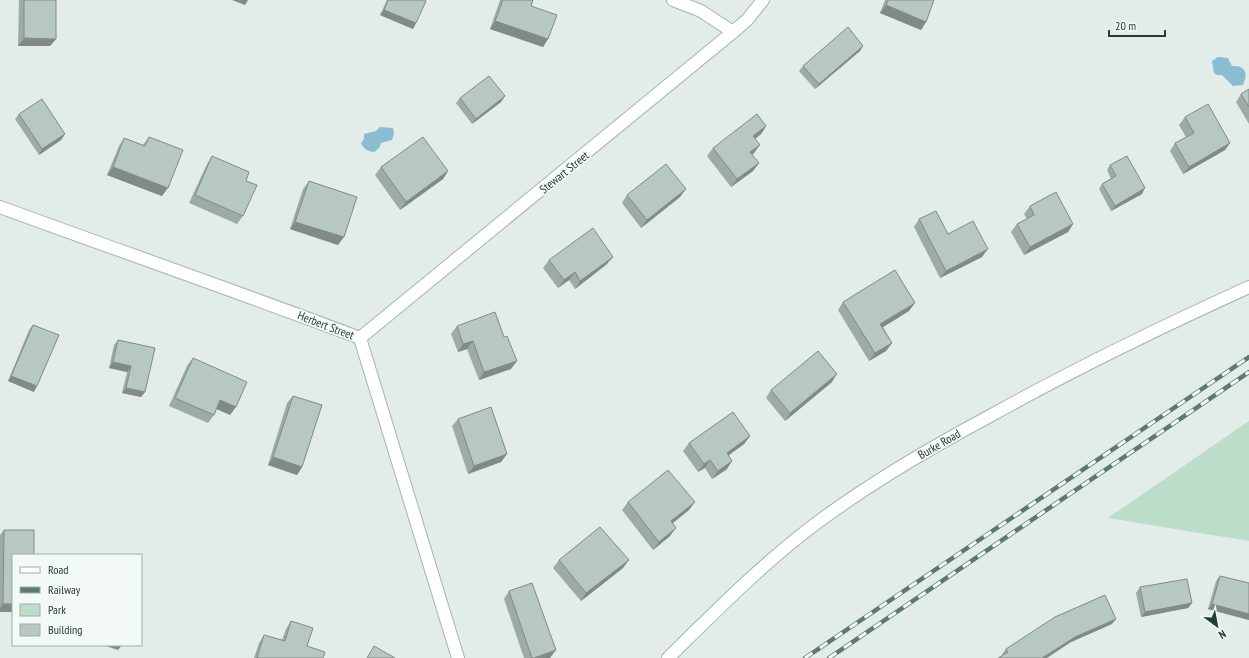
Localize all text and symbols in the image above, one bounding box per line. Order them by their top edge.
scale bar [1109,12,1165,38]
text: 20 m [1115,18,1136,33]
street label: Stewart Street [536,147,592,197]
street label: Herbert Street [296,307,357,343]
street label: Burke Road [915,426,963,462]
legend [12,554,142,646]
text: Road [48,562,68,577]
text: Railway [48,582,81,597]
text: Park [48,602,66,617]
north arrow [1197,606,1237,646]
text: Building [48,622,83,637]
text: N [1216,627,1229,642]

